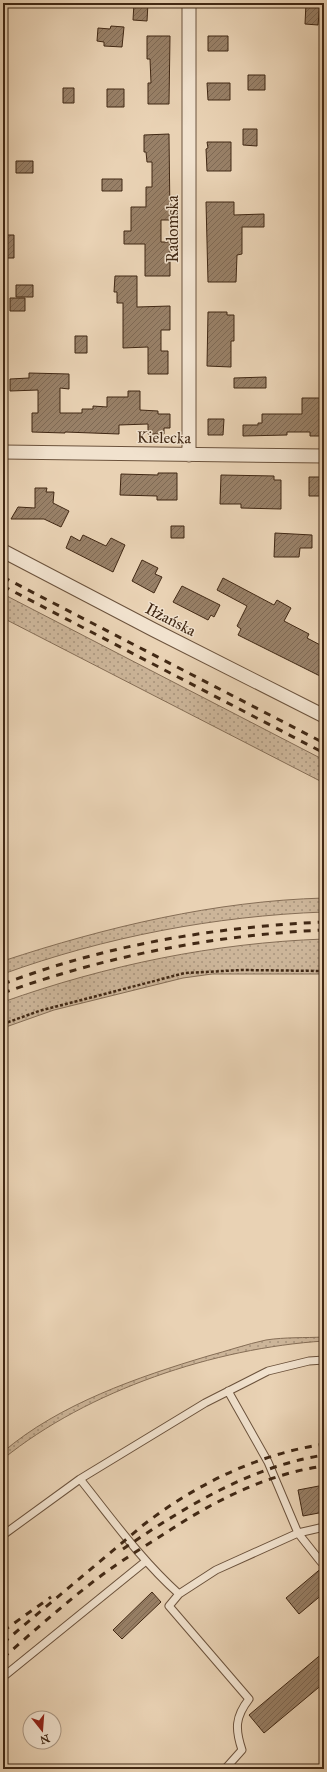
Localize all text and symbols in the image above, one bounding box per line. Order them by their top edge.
street label: Radomska [163,195,182,263]
street label: Kielecka [137,428,192,447]
street label: Iłżańska [142,599,199,640]
north arrow [22,1710,62,1750]
text: N [38,1732,51,1747]

